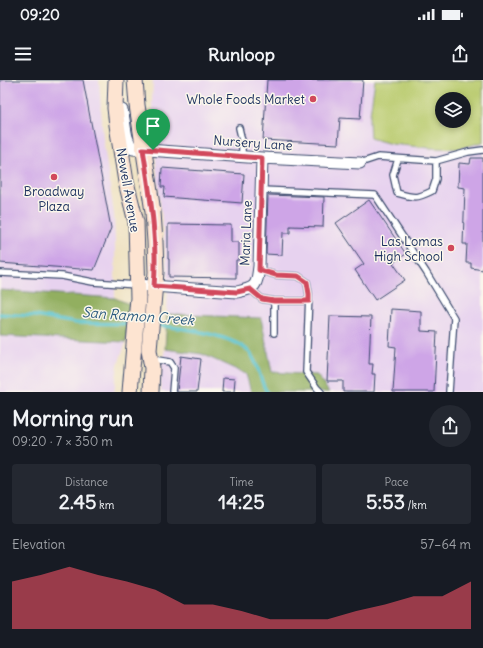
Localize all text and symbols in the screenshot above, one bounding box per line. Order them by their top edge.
text: 09:20 [20,5,60,24]
icon: menu [12,43,34,65]
text: Runloop [208,43,275,66]
icon: share [449,43,471,65]
place label: Whole Foods Market [186,91,306,108]
map controls [435,92,471,128]
button: layers [435,92,471,128]
marker: Whole Foods Market [308,94,318,104]
pin [136,109,170,150]
icon: arrive [142,115,164,137]
street label: Nursery Lane [213,132,293,154]
street label: Newell Avenue [112,146,144,234]
marker: Broadway Plaza [49,172,59,182]
place label: Broadway Plaza [24,183,84,215]
street label: Maria Lane [236,200,256,266]
place label: Las Lomas High School [374,233,443,265]
marker: Las Lomas High School [446,243,456,253]
water label: San Ramon Creek [81,303,195,329]
text: Morning run [12,404,134,432]
button: share [429,405,471,447]
text: 09:20 · 7 × 350 m [12,433,113,450]
text: Distance [65,475,108,489]
text: Time [230,475,253,489]
text: Pace [385,475,408,489]
text: 2.45 [59,489,96,514]
text: 14:25 [218,489,265,514]
text: 5:53 [366,489,405,514]
text: km [96,498,114,512]
text: /km [405,498,427,512]
text: Elevation [12,536,65,553]
text: 57–64 m [420,536,471,553]

